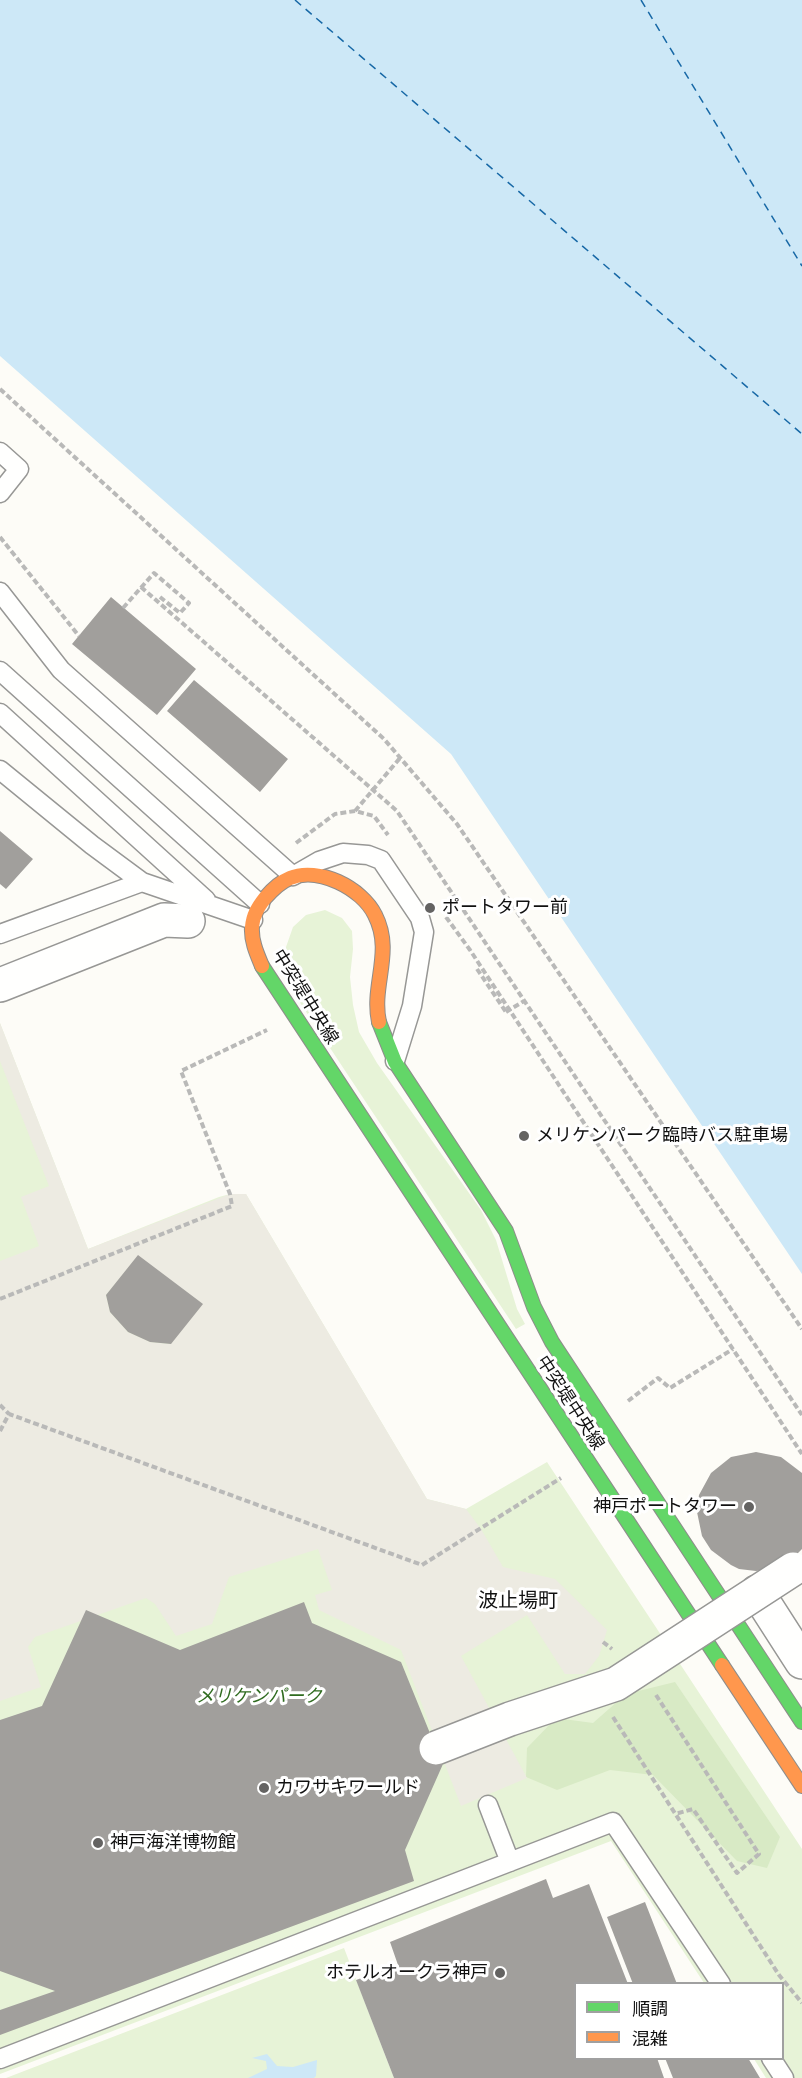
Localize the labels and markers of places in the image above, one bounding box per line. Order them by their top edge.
place label: ポートタワー前 [442,897,568,919]
marker: ポートタワー前 [423,901,437,915]
place label: メリケンパーク臨時バス駐車場 [536,1125,788,1147]
marker: メリケンパーク臨時バス駐車場 [517,1129,531,1143]
place label: 神戸ポートタワー [593,1496,737,1518]
marker: 神戸ポートタワー [742,1500,756,1514]
place label: カワサキワールド [276,1777,420,1799]
marker: カワサキワールド [257,1781,271,1795]
place label: 神戸海洋博物館 [110,1832,236,1854]
marker: 神戸海洋博物館 [91,1836,105,1850]
place label: ホテルオークラ神戸 [326,1962,488,1984]
marker: ホテルオークラ神戸 [493,1966,507,1980]

